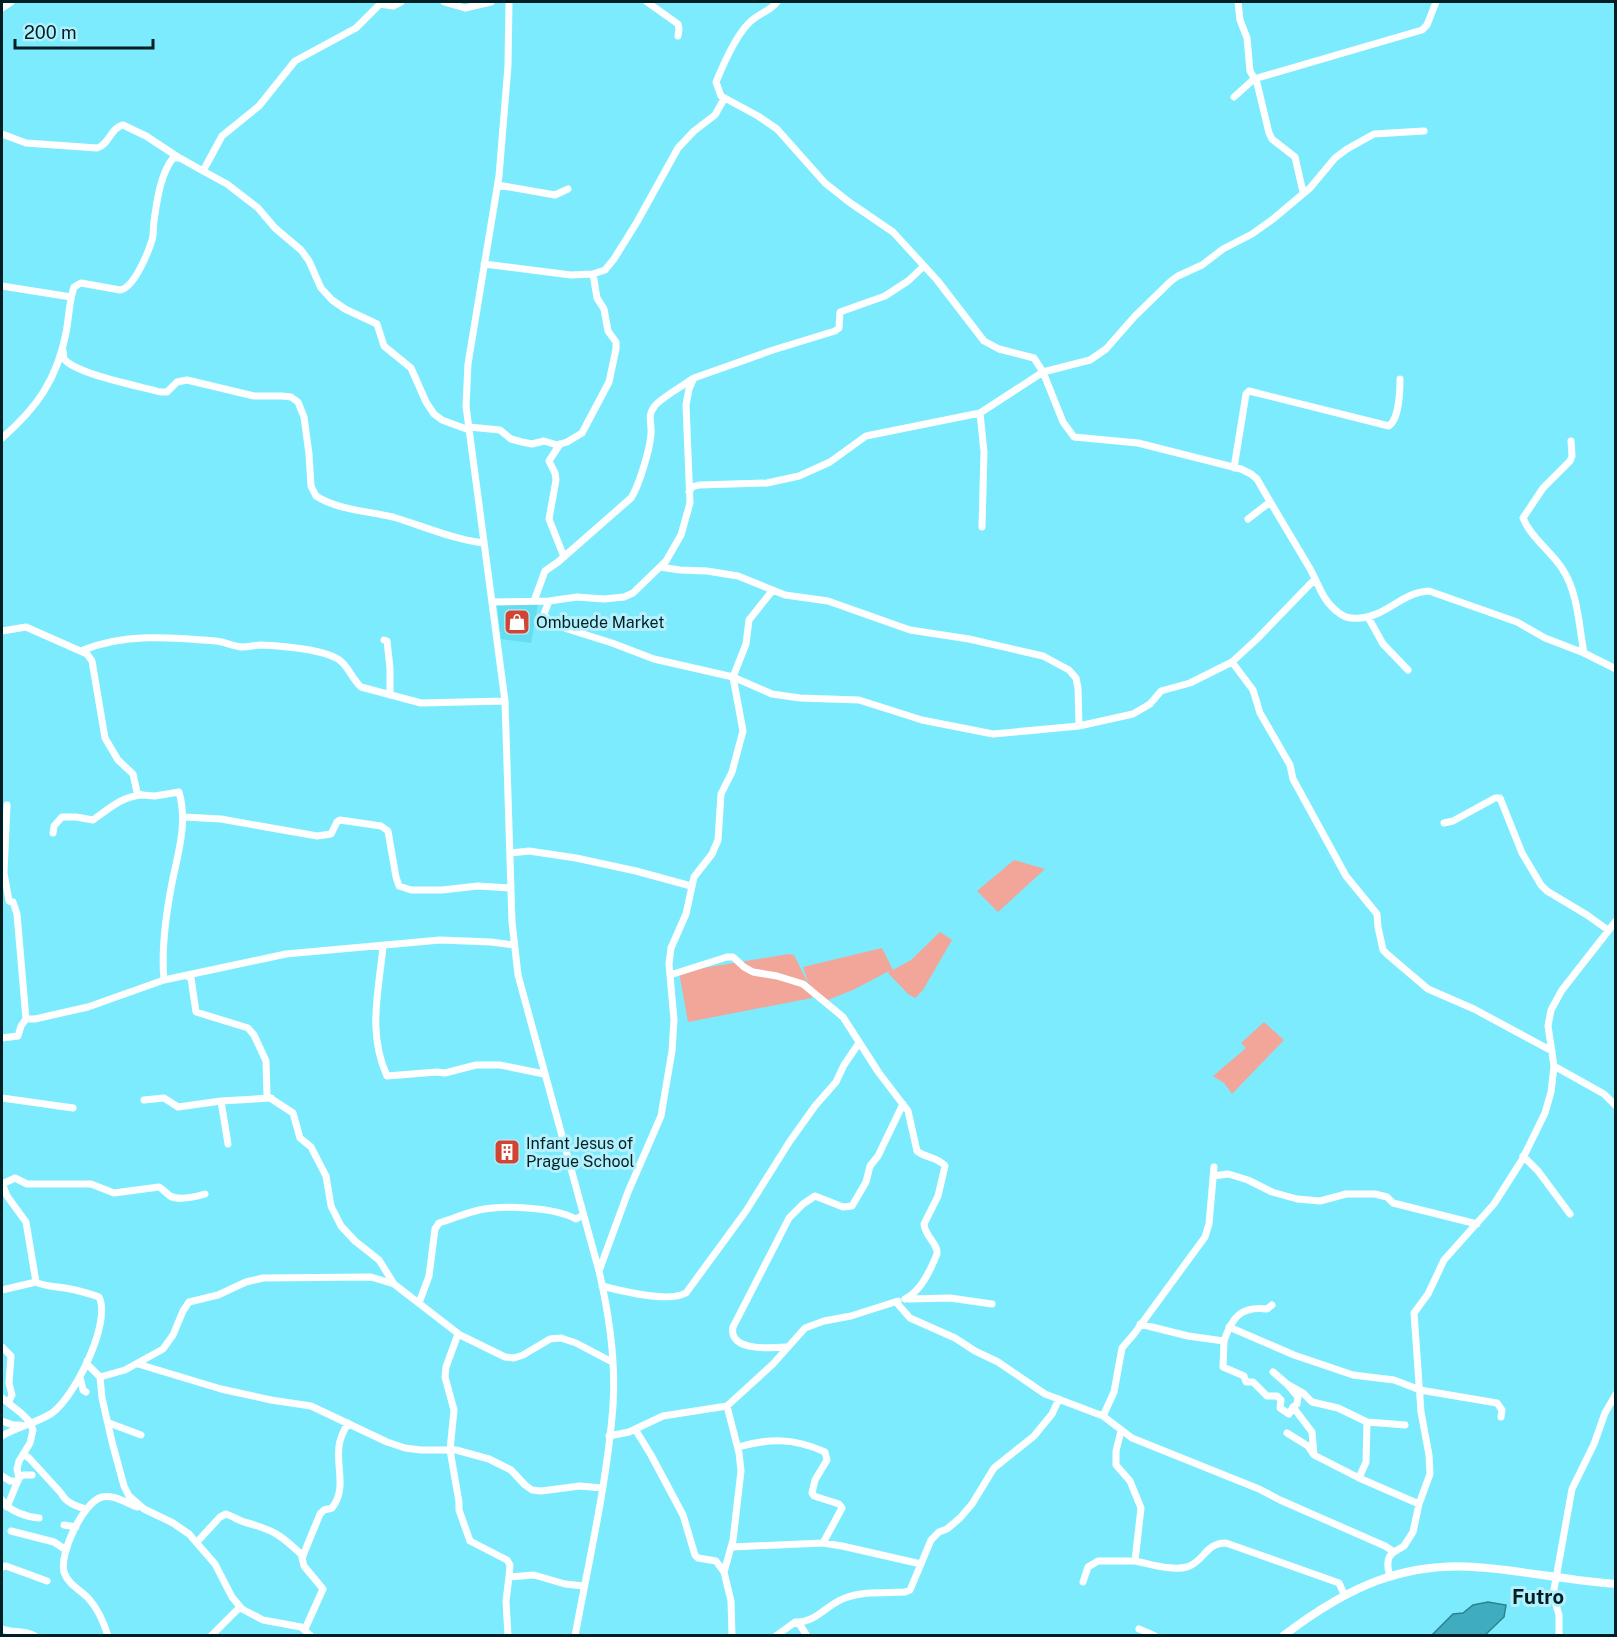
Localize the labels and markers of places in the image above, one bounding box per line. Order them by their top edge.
shop icon: Ombuede Market [502,607,532,637]
place label: Ombuede Market [536,613,664,632]
place label: Infant Jesus of Prague School [526,1134,634,1171]
building icon: Infant Jesus of Prague School [492,1137,522,1167]

